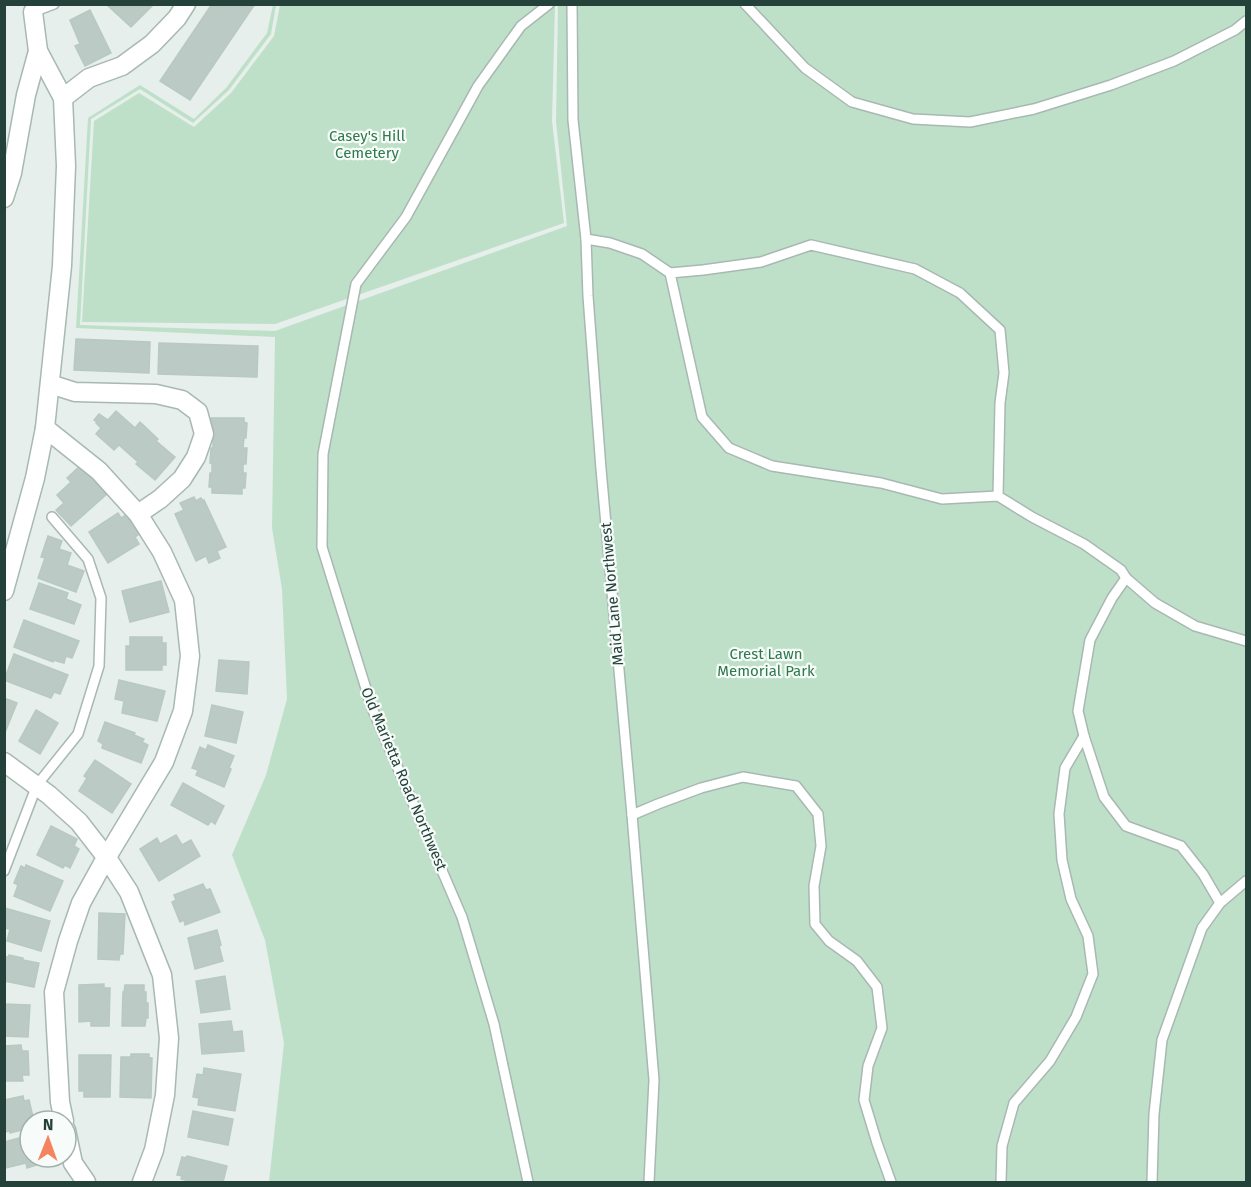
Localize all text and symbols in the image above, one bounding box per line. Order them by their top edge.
park label: Casey's Hill Cemetery [329,127,406,162]
street label: Maid Lane Northwest [597,521,627,666]
park label: Crest Lawn Memorial Park [717,645,815,680]
street label: Old Marietta Road Northwest [357,685,451,874]
north arrow [18,1109,78,1169]
text: N [43,1115,54,1134]

